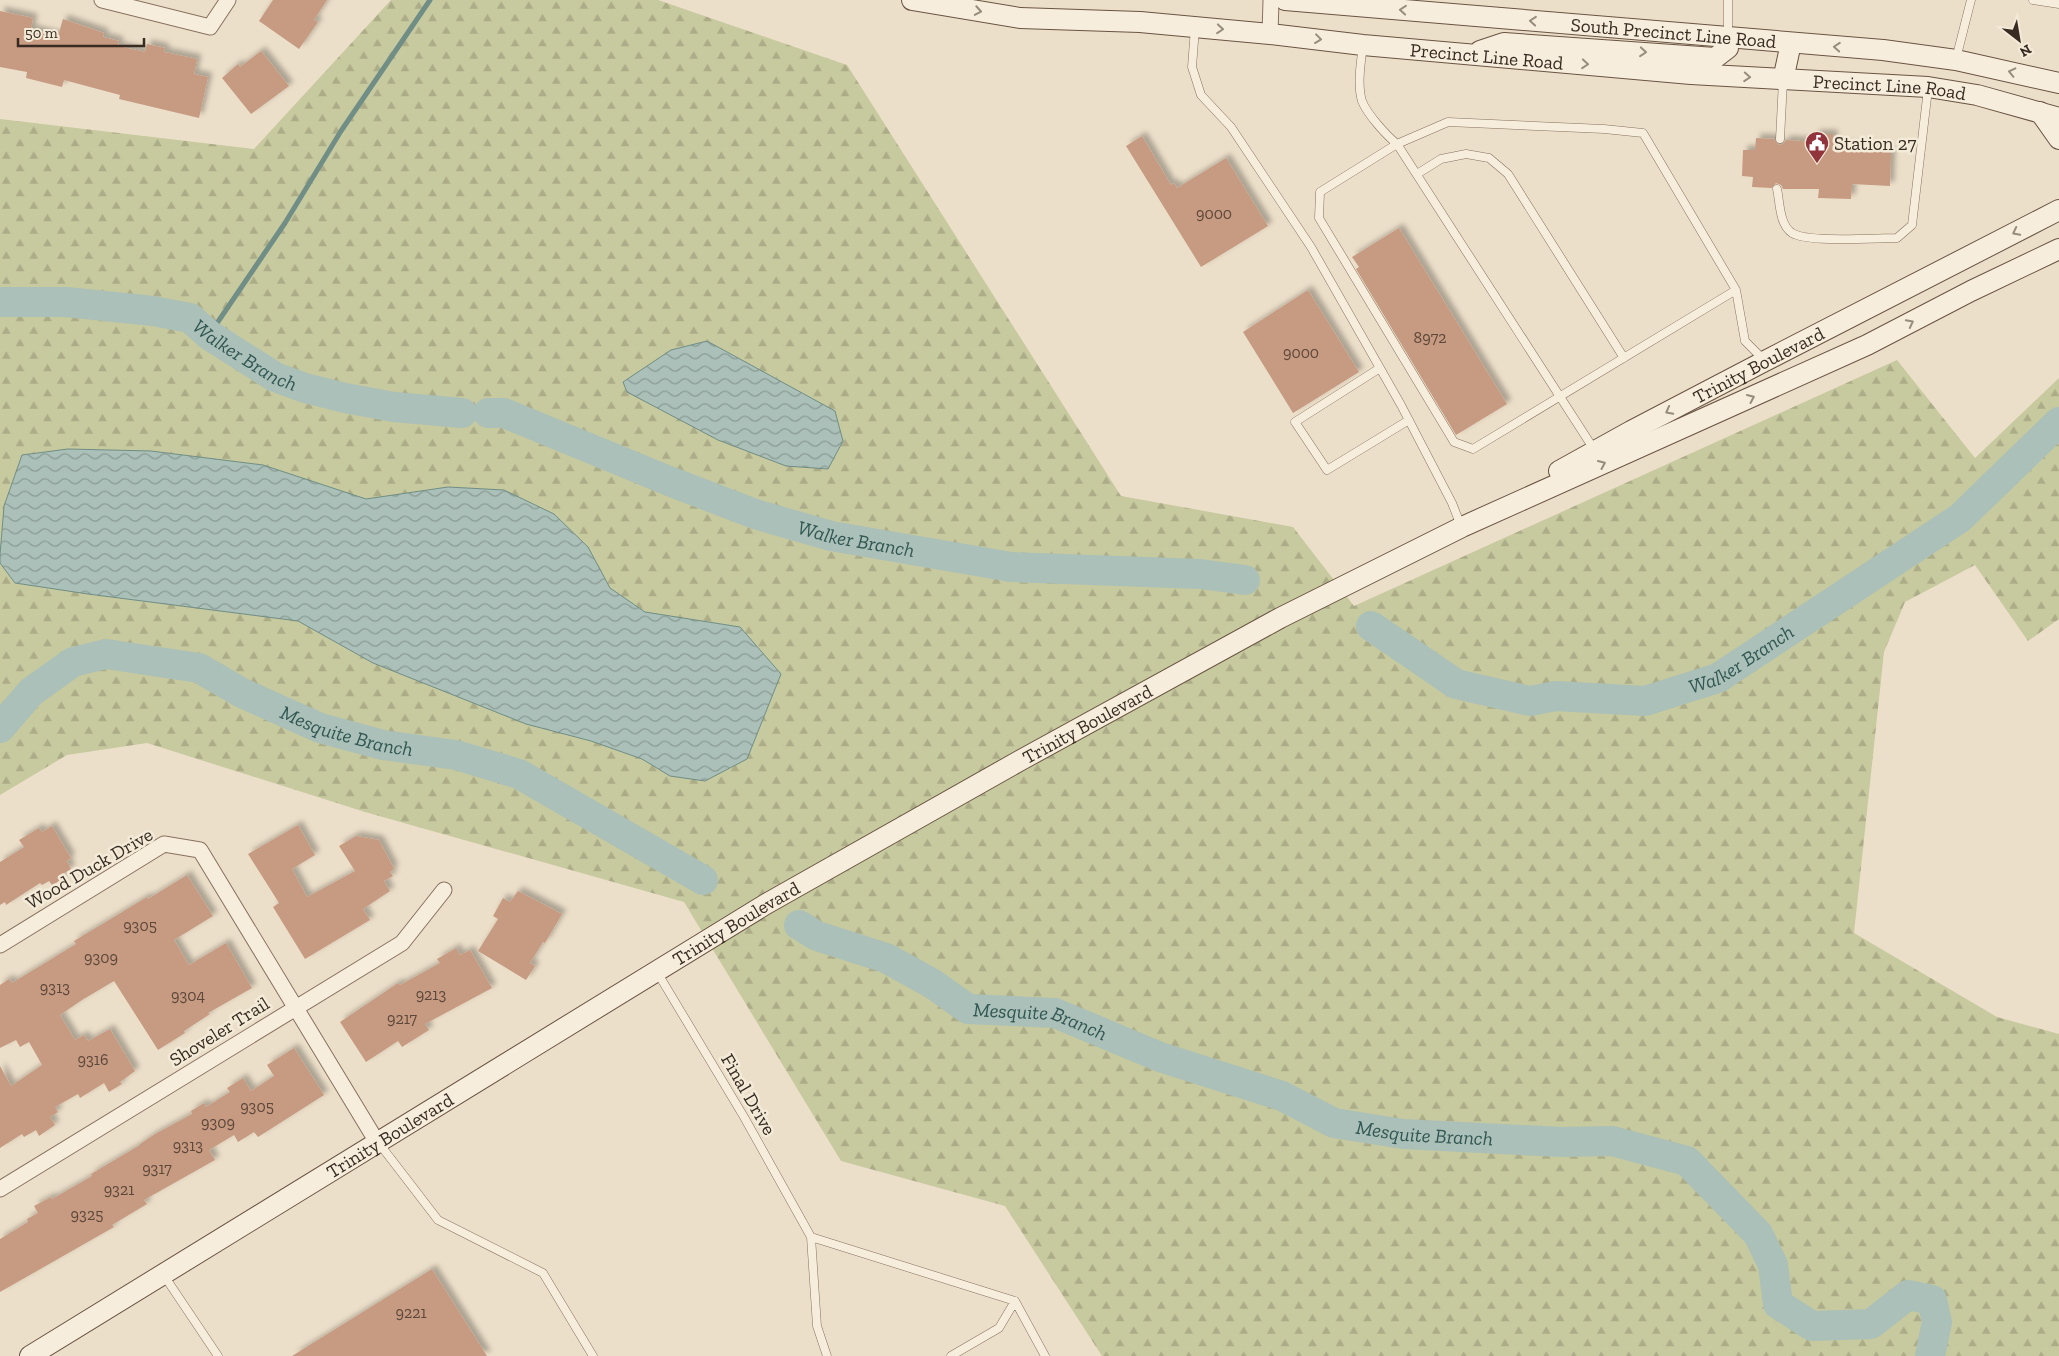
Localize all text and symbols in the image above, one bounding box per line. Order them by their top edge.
one-way arrow [1399,5,1407,16]
one-way arrow [973,6,982,16]
street label: South Precinct Line Road [1570,13,1778,53]
scale bar [18,15,144,47]
north arrow [1994,15,2044,65]
one-way arrow [1529,16,1537,27]
text: 50 m [25,24,58,42]
one-way arrow [1216,24,1224,35]
one-way arrow [1315,33,1323,44]
street label: Precinct Line Road [1409,38,1565,75]
one-way arrow [1833,41,1841,52]
text: N [2016,41,2034,61]
one-way arrow [1639,47,1647,58]
one-way arrow [1581,58,1589,69]
one-way arrow [2007,67,2016,78]
street label: Precinct Line Road [1812,70,1968,105]
one-way arrow [1743,72,1751,83]
public building icon: Station 27 [1804,130,1830,164]
place label: Station 27 [1834,132,1916,155]
house number: 9000 [1196,204,1232,223]
one-way arrow [2012,226,2021,236]
water label: Walker Branch [188,314,300,396]
one-way arrow [1905,319,1914,329]
street label: Trinity Boulevard [1689,321,1829,409]
house number: 8972 [1414,328,1446,347]
house number: 9000 [1283,343,1319,362]
one-way arrow [1746,393,1755,404]
one-way arrow [1666,405,1675,415]
one-way arrow [1597,460,1606,471]
water label: Walker Branch [795,515,916,562]
water label: Walker Branch [1685,619,1798,699]
street label: Trinity Boulevard [1018,679,1157,769]
water label: Mesquite Branch [277,700,414,761]
street label: Wood Duck Drive [22,823,157,914]
street label: Trinity Boulevard [668,876,804,971]
house number: 9305 [123,916,157,935]
house number: 9309 [84,948,118,967]
house number: 9313 [40,978,70,997]
house number: 9213 [416,985,447,1004]
house number: 9304 [171,986,205,1005]
street label: Shoveler Trail [165,992,273,1071]
water label: Mesquite Branch [973,997,1111,1045]
house number: 9217 [387,1009,418,1028]
street label: Final Drive [716,1049,781,1139]
house number: 9316 [78,1050,108,1069]
street label: Trinity Boulevard [322,1088,458,1183]
house number: 9305 [240,1097,274,1116]
house number: 9309 [201,1113,235,1132]
water label: Mesquite Branch [1354,1115,1493,1151]
house number: 9313 [173,1136,203,1155]
house number: 9317 [142,1159,172,1178]
house number: 9321 [104,1180,134,1199]
house number: 9325 [71,1205,103,1224]
house number: 9221 [395,1303,427,1322]

